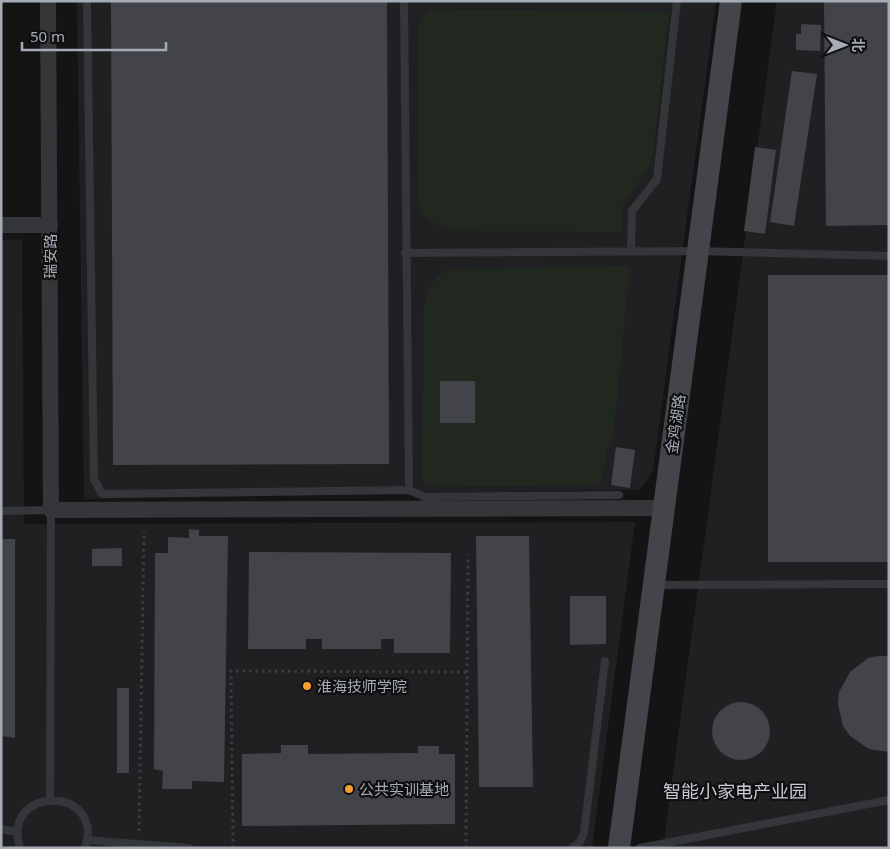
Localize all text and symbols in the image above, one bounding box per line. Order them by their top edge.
scale bar [22,20,166,52]
north arrow [820,20,870,70]
text: 50 m [30,26,65,46]
text: 北 [849,38,868,52]
street label: 瑞安路 [40,233,60,279]
street label: 金鸡湖路 [661,393,689,455]
place label: 淮海技师学院 [317,676,407,696]
marker: 淮海技师学院 [301,680,313,692]
place label: 公共实训基地 [359,779,449,799]
district label: 智能小家电产业园 [663,779,807,803]
marker: 公共实训基地 [343,783,355,795]

